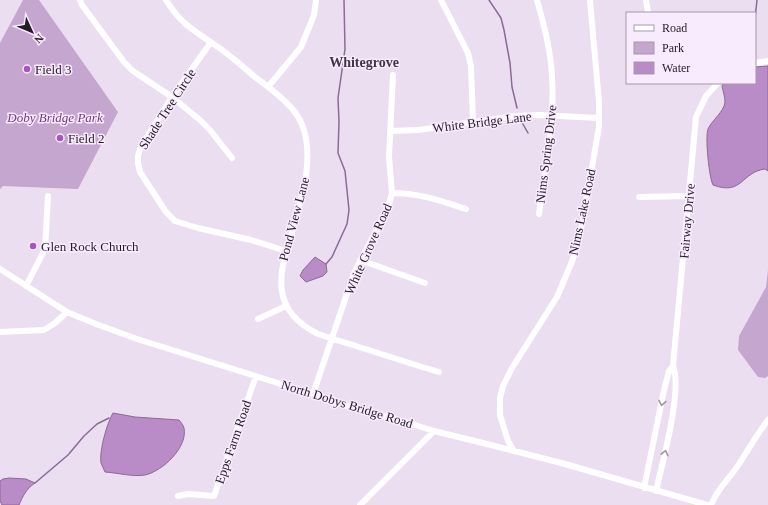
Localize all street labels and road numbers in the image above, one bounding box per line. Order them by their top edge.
street label: Shade Tree Circle [135,66,199,152]
street label: Nims Spring Drive [533,104,560,204]
street label: White Bridge Lane [432,108,533,136]
street label: Nims Lake Road [566,167,599,257]
street label: Pond View Lane [276,175,312,263]
street label: Fairway Drive [676,183,698,259]
street label: White Grove Road [341,201,395,297]
street label: North Dobys Bridge Road [279,377,415,431]
street label: Epps Farm Road [212,398,254,486]

